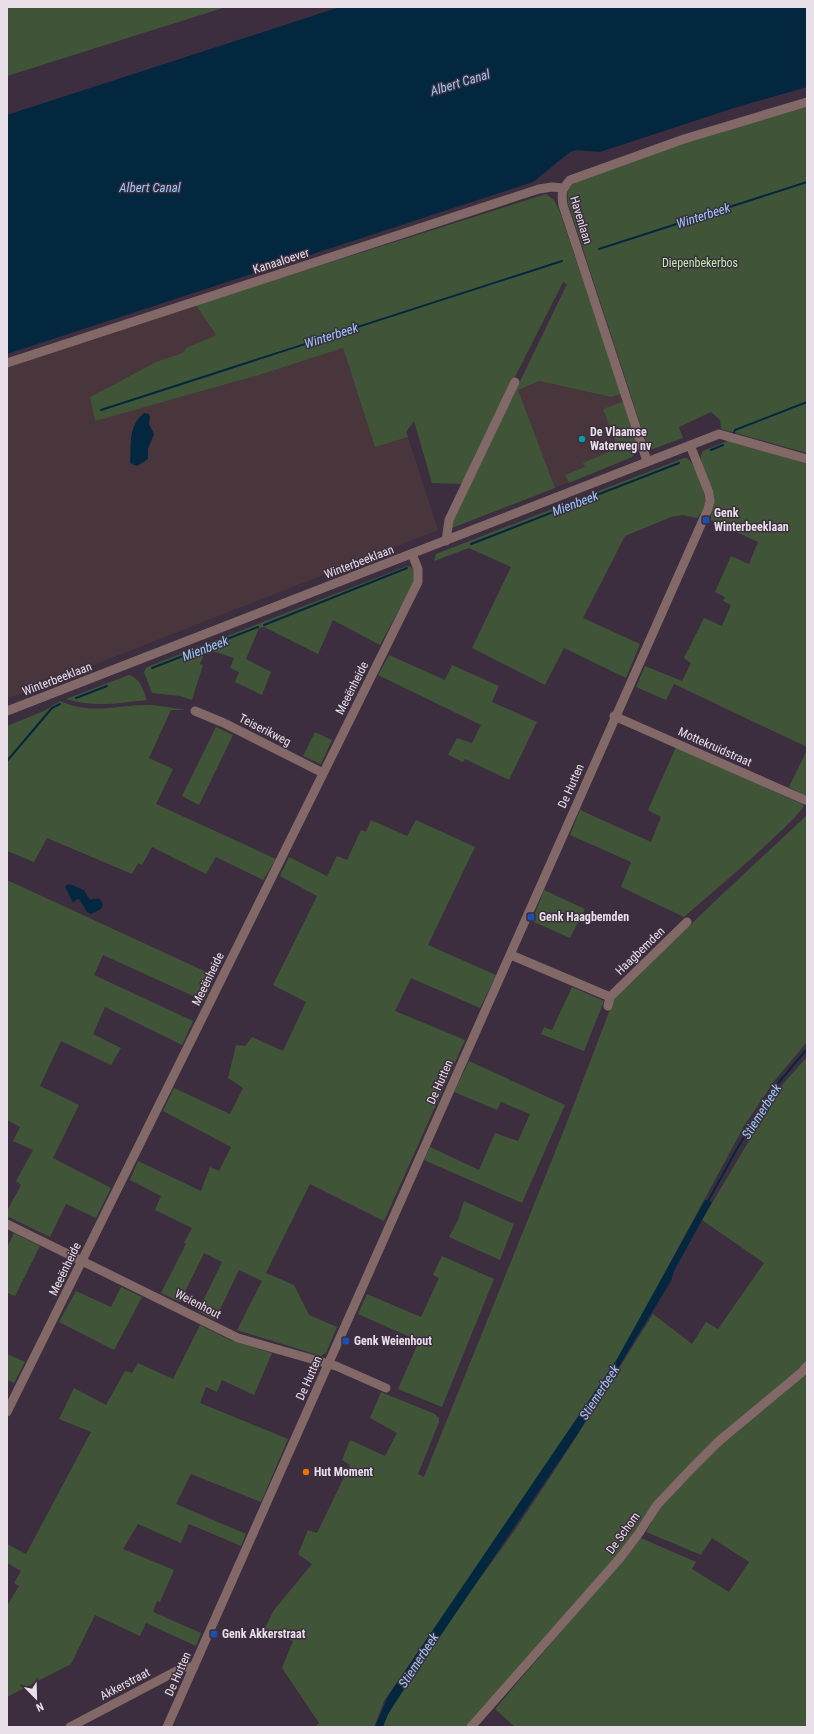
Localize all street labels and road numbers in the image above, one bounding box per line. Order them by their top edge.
street label: Havenlaan [567,194,595,246]
street label: Kanaaloever [251,245,311,277]
street label: Winterbeeklaan [322,542,396,582]
street label: Winterbeeklaan [20,659,94,699]
street label: Meeënheide [333,659,371,717]
street label: Teiserikweg [237,711,293,749]
street label: Mottekruidstraat [676,725,754,770]
street label: De Hutten [555,762,587,810]
street label: Haagbemden [613,924,668,978]
street label: Meeënheide [189,950,227,1008]
street label: De Hutten [424,1058,456,1106]
street label: Meeënheide [46,1240,84,1298]
street label: Weienhout [173,1286,224,1322]
street label: De Hutten [293,1354,325,1402]
street label: De Schom [603,1510,643,1556]
street label: De Hutten [162,1650,194,1698]
street label: Akkerstraat [98,1665,153,1703]

